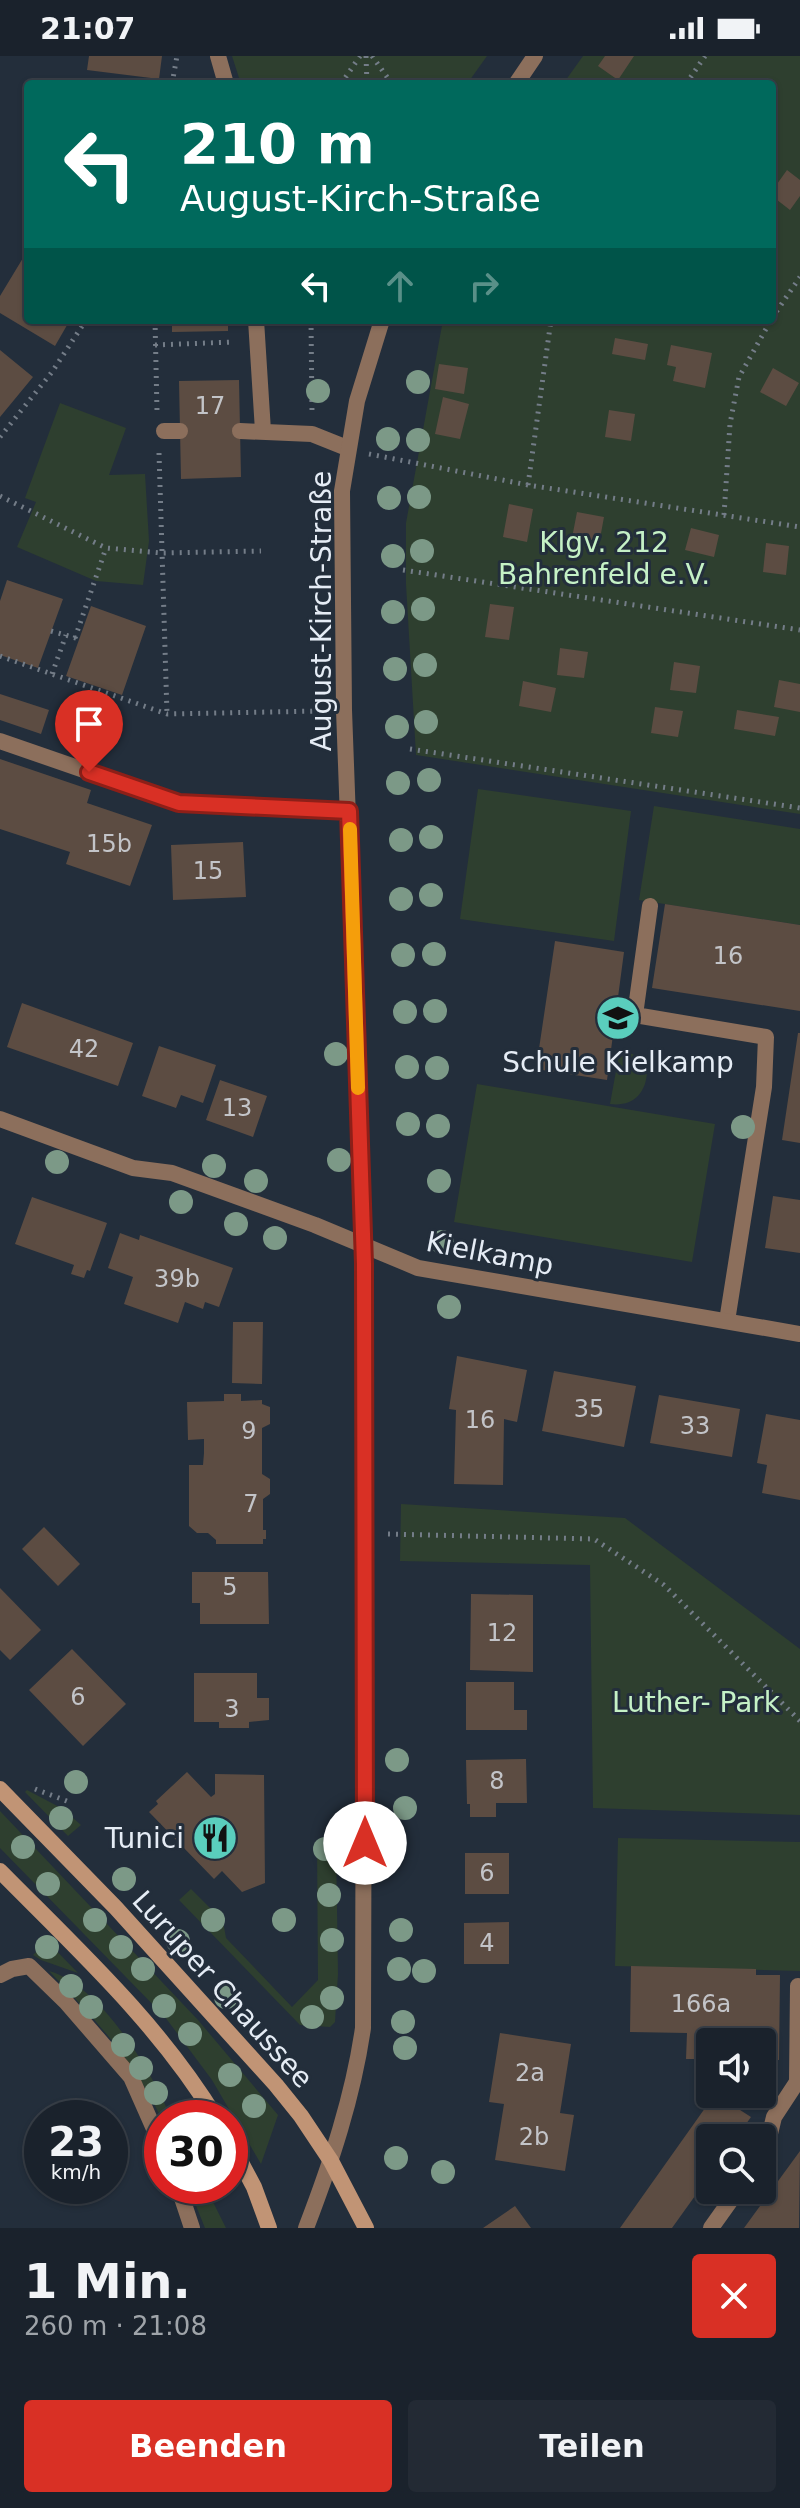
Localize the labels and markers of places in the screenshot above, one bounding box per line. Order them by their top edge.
pin [55,690,123,772]
school or university icon: Schule Kielkamp [594,994,642,1042]
place label: Schule Kielkamp [502,1046,734,1079]
restaurant icon: Tunici [191,1814,239,1862]
place label: Tunici [104,1822,184,1855]

